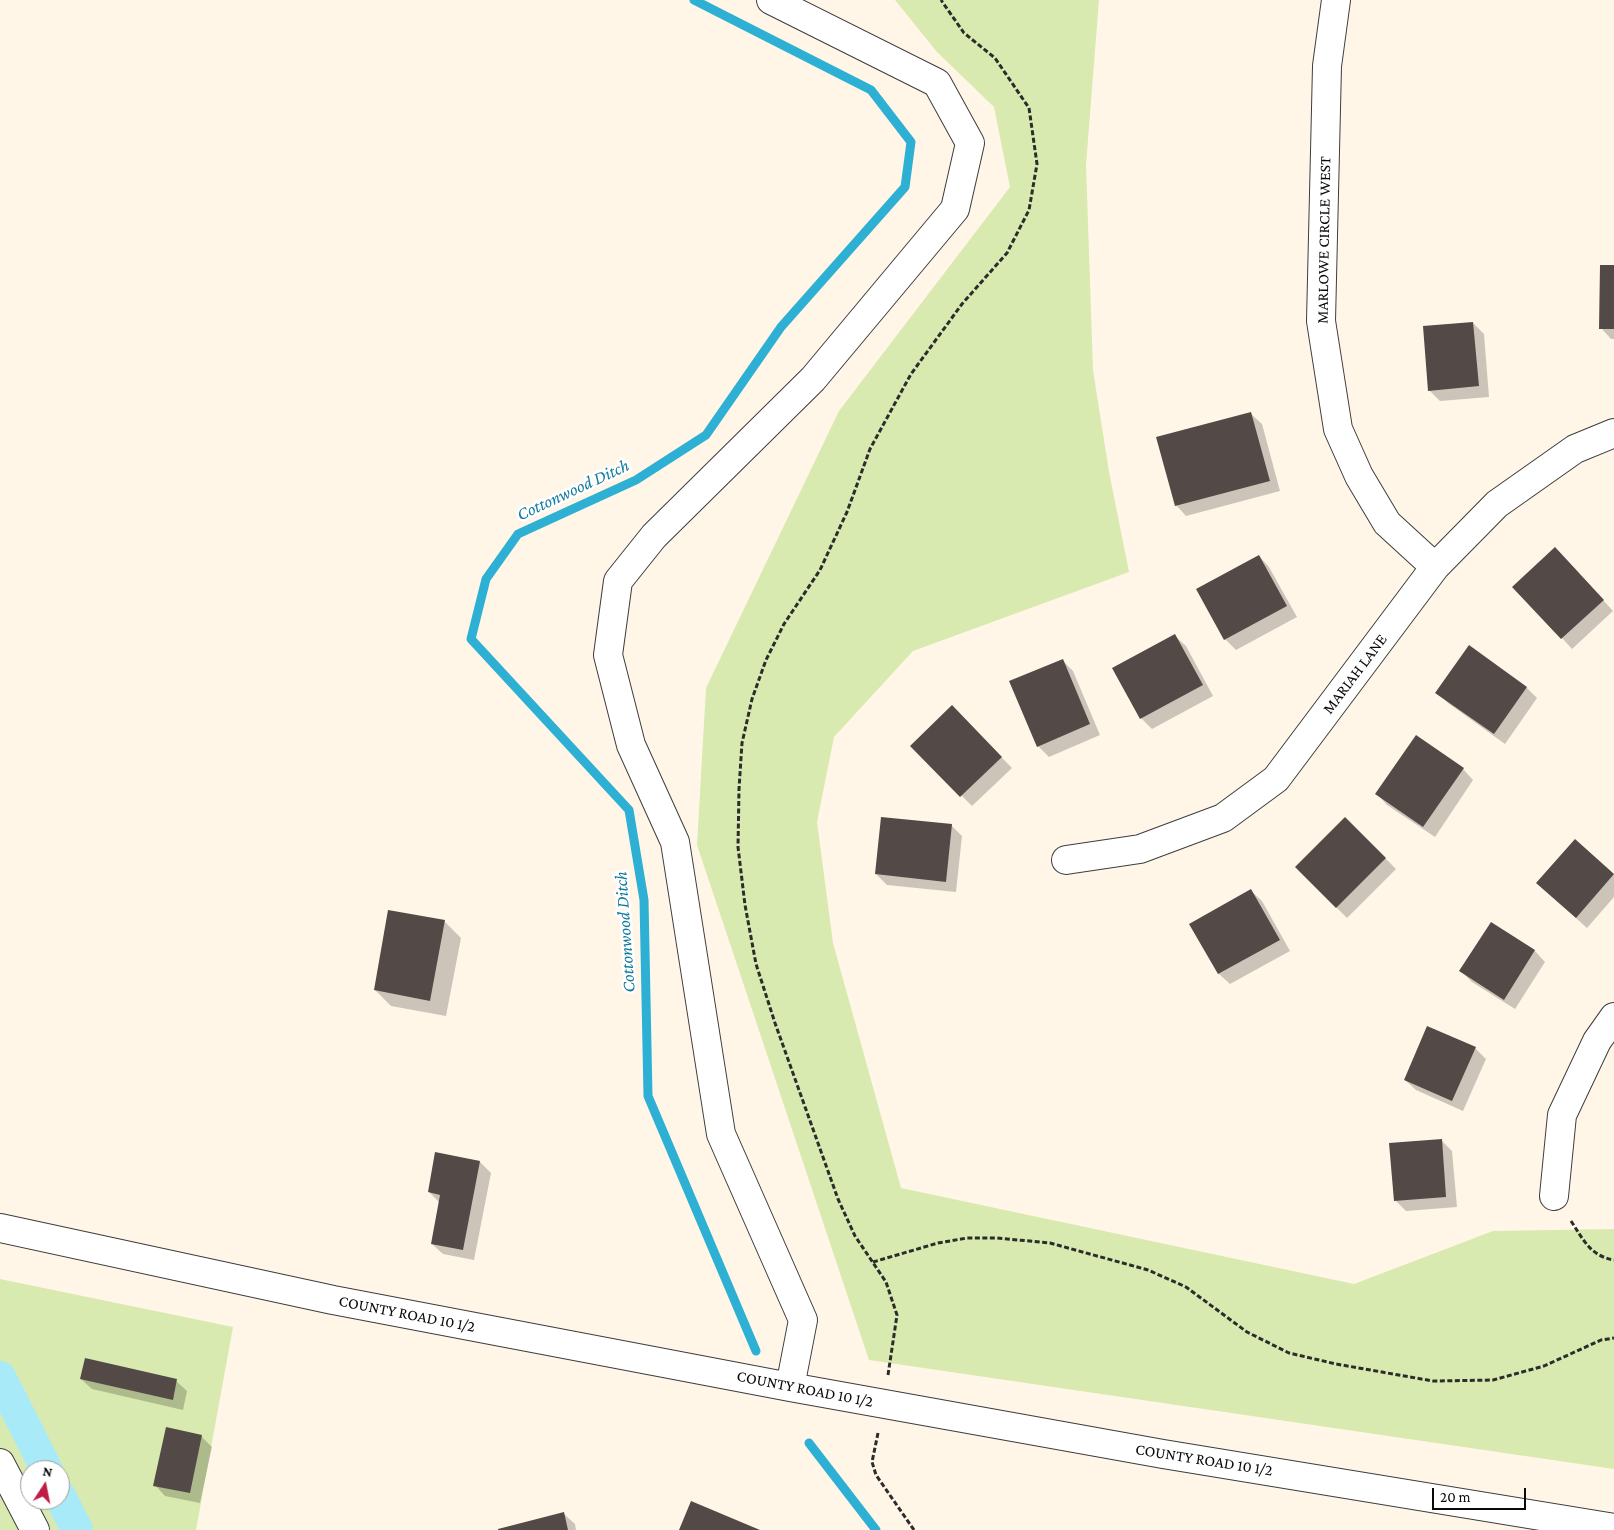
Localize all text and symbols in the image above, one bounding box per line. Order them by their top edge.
street label: MARLOWE CIRCLE WEST [1313,156,1335,324]
water label: Cottonwood Ditch [513,455,633,525]
street label: MARIAH LANE [1319,630,1391,718]
water label: Cottonwood Ditch [610,871,640,993]
street label: COUNTY ROAD 10 1/2 [337,1291,477,1337]
street label: COUNTY ROAD 10 1/2 [735,1366,875,1412]
street label: COUNTY ROAD 10 1/2 [1134,1440,1274,1480]
north arrow [20,1460,70,1510]
text: N [41,1462,54,1480]
scale bar [1434,1478,1528,1510]
text: 20 m [1440,1489,1471,1505]

